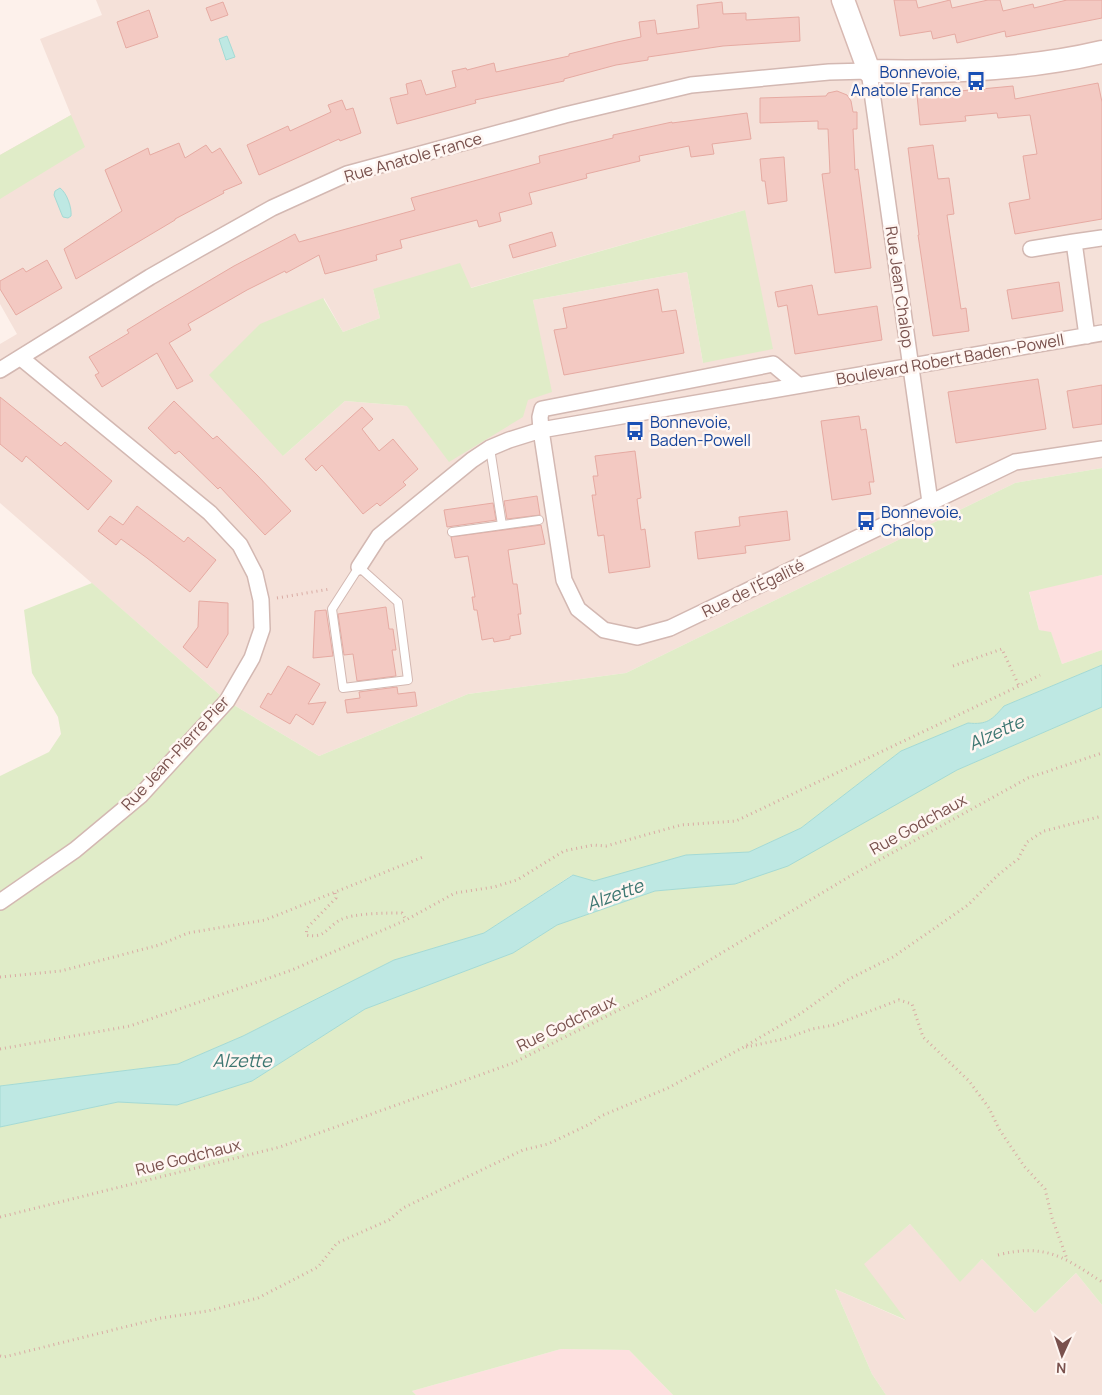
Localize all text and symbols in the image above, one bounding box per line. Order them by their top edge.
place label: Bonnevoie, Anatole France [851,61,961,101]
bus stop icon: Bonnevoie, Anatole France [965,70,987,92]
street label: Rue Anatole France [342,127,484,187]
street label: Rue Jean Chalop [881,225,919,349]
street label: Boulevard Robert Baden-Powell [834,328,1066,390]
place label: Bonnevoie, Baden-Powell [650,411,751,451]
bus stop icon: Bonnevoie, Baden-Powell [624,420,646,442]
place label: Bonnevoie, Chalop [881,501,963,541]
bus stop icon: Bonnevoie, Chalop [855,510,877,532]
street label: Rue de l'Égalité [698,554,808,622]
street label: Rue Jean-Pierre Pier [116,691,234,815]
water label: Alzette [964,708,1029,755]
street label: Rue Godchaux [866,788,971,860]
water label: Alzette [583,872,648,915]
street label: Rue Godchaux [513,989,620,1056]
water label: Alzette [213,1048,273,1072]
street label: Rue Godchaux [133,1133,243,1181]
north arrow [1037,1330,1087,1380]
text: N [1056,1359,1067,1378]

